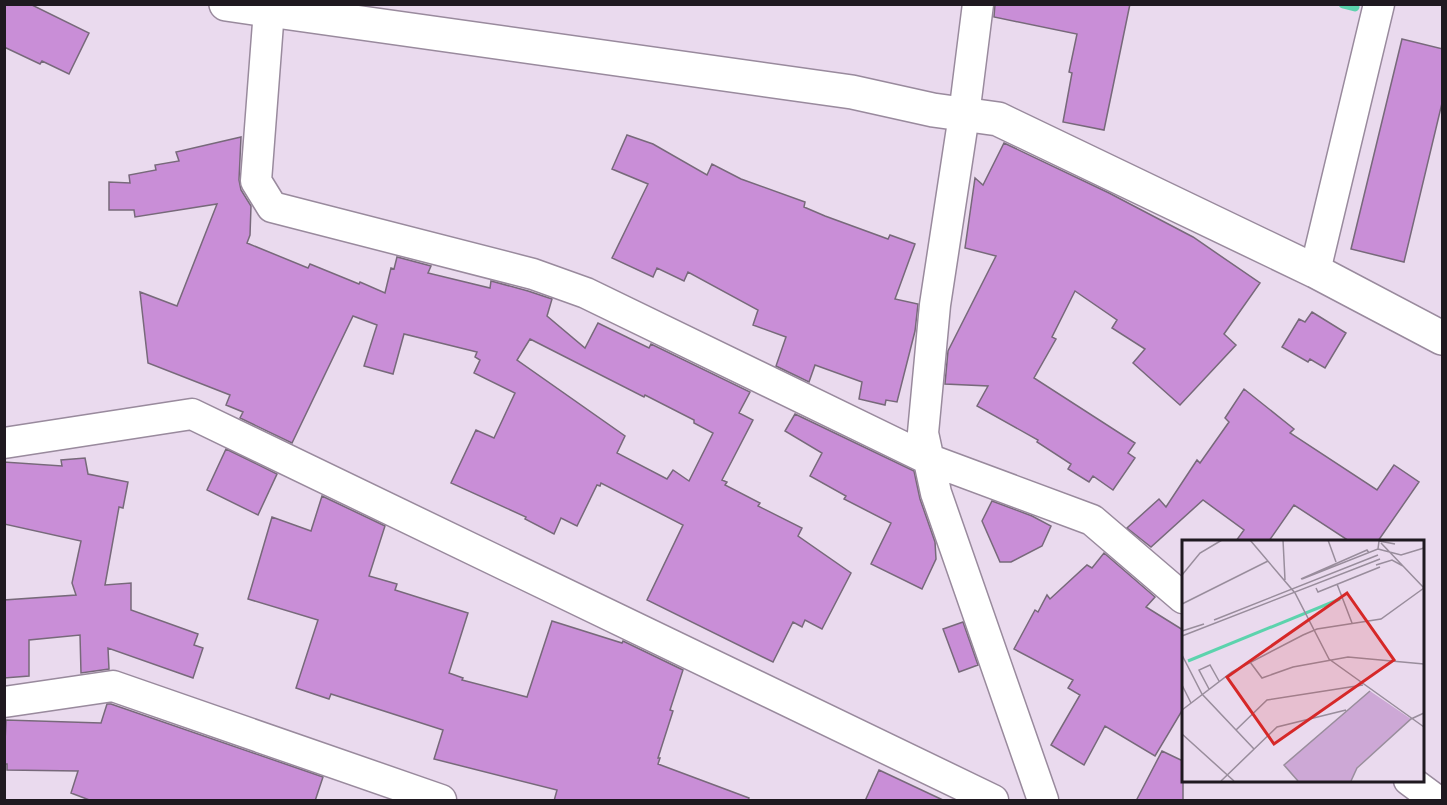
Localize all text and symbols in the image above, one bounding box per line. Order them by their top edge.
inset map [1182,540,1423,781]

